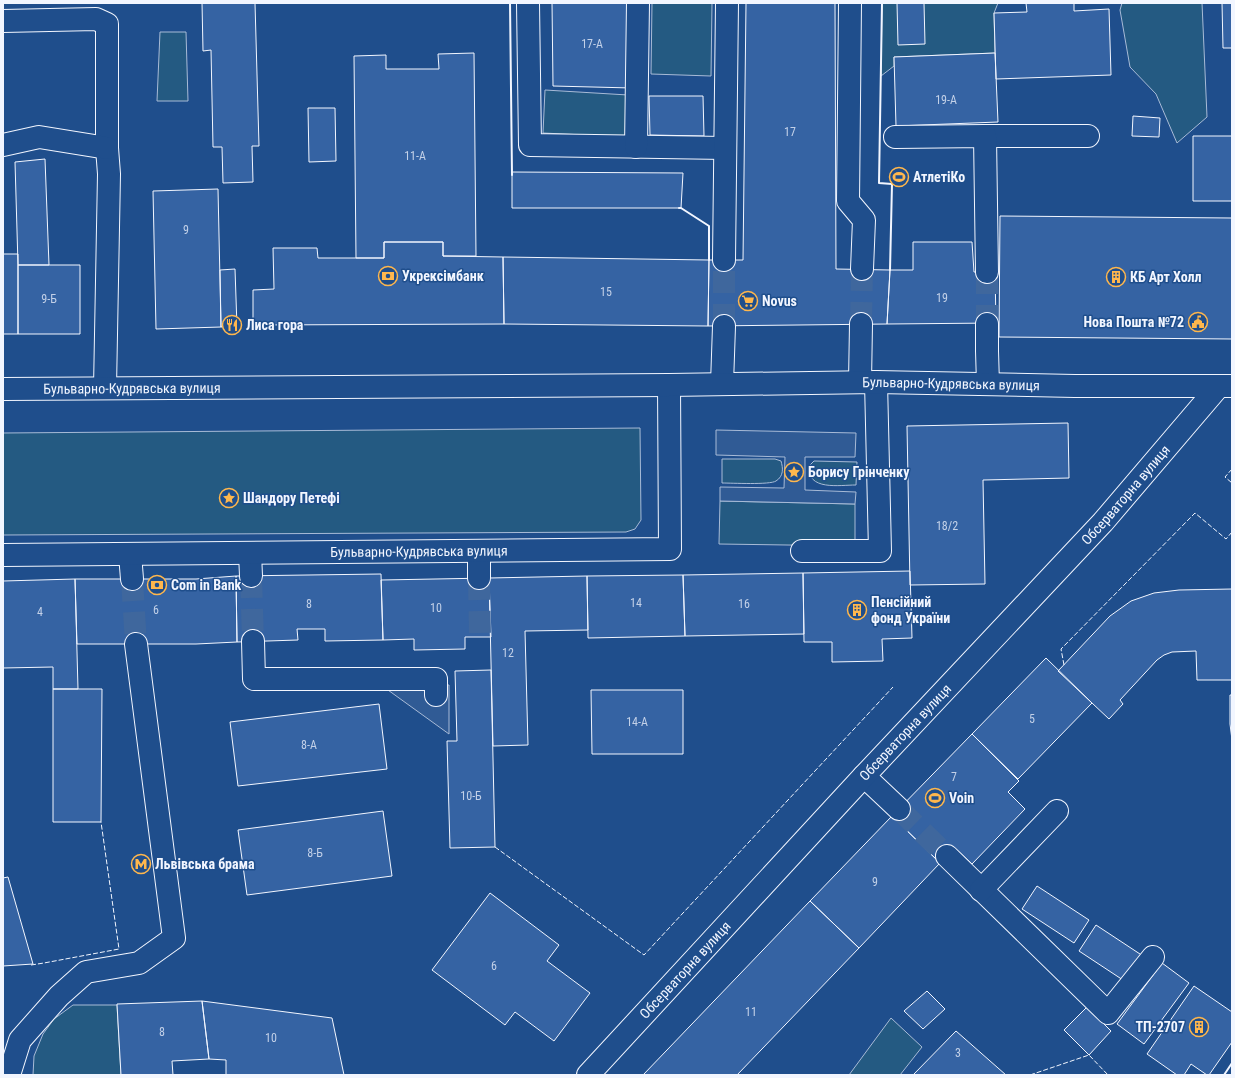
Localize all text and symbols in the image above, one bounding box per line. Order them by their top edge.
house number: 17-А [581,37,603,51]
house number: 19-А [935,93,957,107]
house number: 17 [784,125,796,139]
house number: 11-А [404,149,426,163]
sports icon: АтлетіКо [888,166,910,188]
place label: АтлетіКо [913,169,965,185]
house number: 9 [183,223,189,237]
bank icon: Укрексімбанк [377,265,399,287]
building icon: КБ Арт Холл [1105,266,1127,288]
place label: Укрексімбанк [402,268,484,284]
place label: КБ Арт Холл [1130,269,1202,285]
house number: 15 [600,285,612,299]
supermarket icon: Novus [737,290,759,312]
house number: 19 [936,291,948,305]
house number: 9-Б [41,292,57,306]
place label: Novus [762,293,797,309]
public building icon: Нова Пошта №72 [1187,311,1209,333]
restaurant icon: Лиса гора [221,314,243,336]
place label: Нова Пошта №72 [1084,314,1184,330]
place label: Лиса гора [246,317,304,333]
street label: Бульварно-Кудрявська вулиця [862,374,1040,393]
street label: Бульварно-Кудрявська вулиця [43,380,221,397]
street label: Обсерваторна вулиця [1078,442,1173,548]
place icon: Борису Грінченку [783,461,805,483]
place label: Борису Грінченку [808,464,910,480]
place icon: Шандору Петефі [218,487,240,509]
place label: Шандору Петефі [243,490,340,506]
house number: 18/2 [936,519,958,533]
street label: Бульварно-Кудрявська вулиця [330,542,508,560]
bank icon: Com in Bank [146,574,168,596]
place label: Com in Bank [171,577,242,593]
place label: Пенсійний фонд України [871,594,950,626]
house number: 14 [630,596,642,610]
house number: 8 [306,597,312,611]
house number: 16 [738,597,750,611]
building icon: Пенсійний фонд України [846,599,868,621]
house number: 10 [430,601,442,615]
house number: 6 [153,603,159,617]
house number: 4 [37,605,43,619]
house number: 12 [502,646,514,660]
street label: Обсерваторна вулиця [856,681,954,784]
house number: 5 [1029,712,1035,726]
house number: 14-А [626,715,648,729]
house number: 8-А [301,738,317,752]
house number: 7 [951,770,957,784]
sports icon: Voin [924,787,946,809]
house number: 10-Б [460,789,482,803]
place label: Voin [949,790,974,806]
house number: 8-Б [307,846,323,860]
metro station icon: Львівська брама [130,853,152,875]
place label: Львівська брама [155,856,255,872]
house number: 9 [872,875,878,889]
street label: Обсерваторна вулиця [636,918,734,1022]
house number: 6 [491,959,497,973]
house number: 11 [745,1005,757,1019]
building icon: ТП-2707 [1188,1016,1210,1038]
place label: ТП-2707 [1135,1019,1185,1035]
house number: 8 [159,1025,165,1039]
house number: 10 [265,1031,277,1045]
house number: 3 [955,1046,961,1060]

